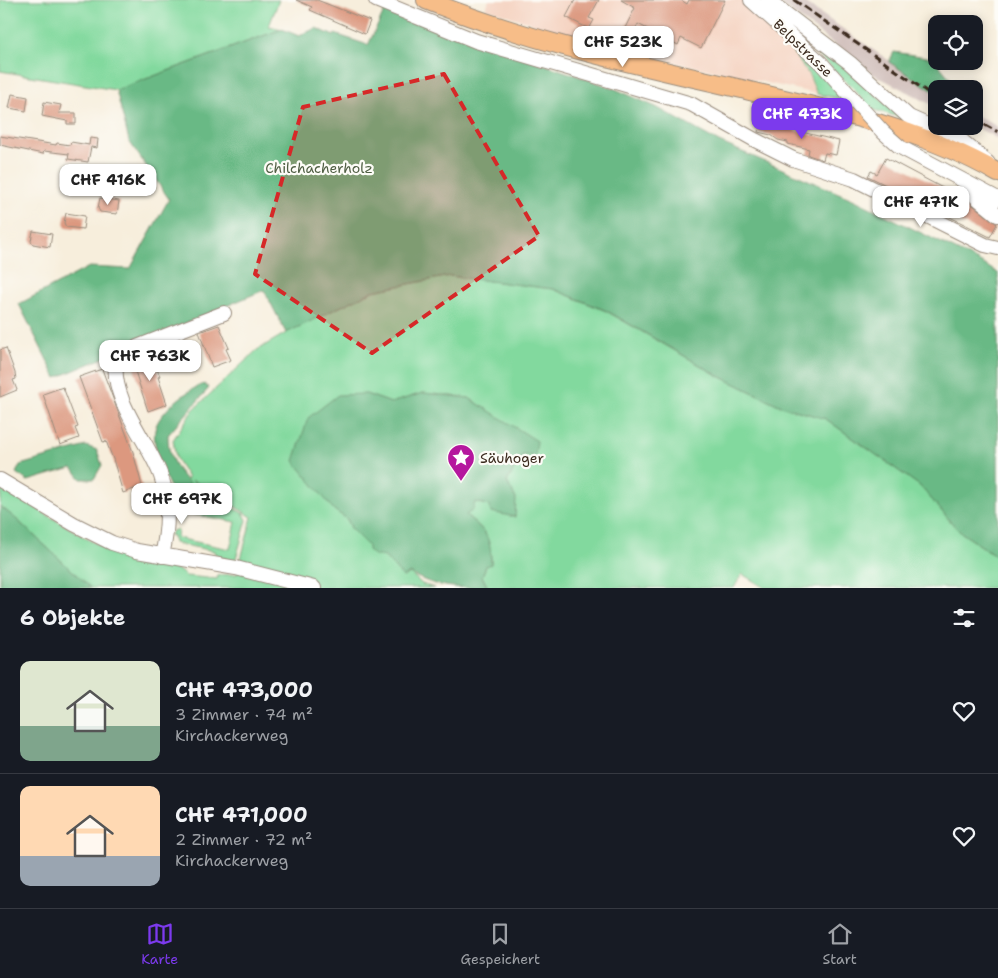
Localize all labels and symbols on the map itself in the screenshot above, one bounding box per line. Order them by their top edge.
street label: Belpstrasse [769,15,837,81]
pin: CHF 523K [571,26,675,68]
pin: CHF 473K [750,98,854,140]
park label: Chilchacherholz [265,159,373,177]
pin: CHF 416K [56,164,160,206]
pin: CHF 471K [869,186,973,228]
pin: CHF 763K [98,340,202,382]
place icon: Säuhoger [446,443,476,482]
place label: Säuhoger [480,449,544,467]
pin: CHF 697K [130,482,234,525]

